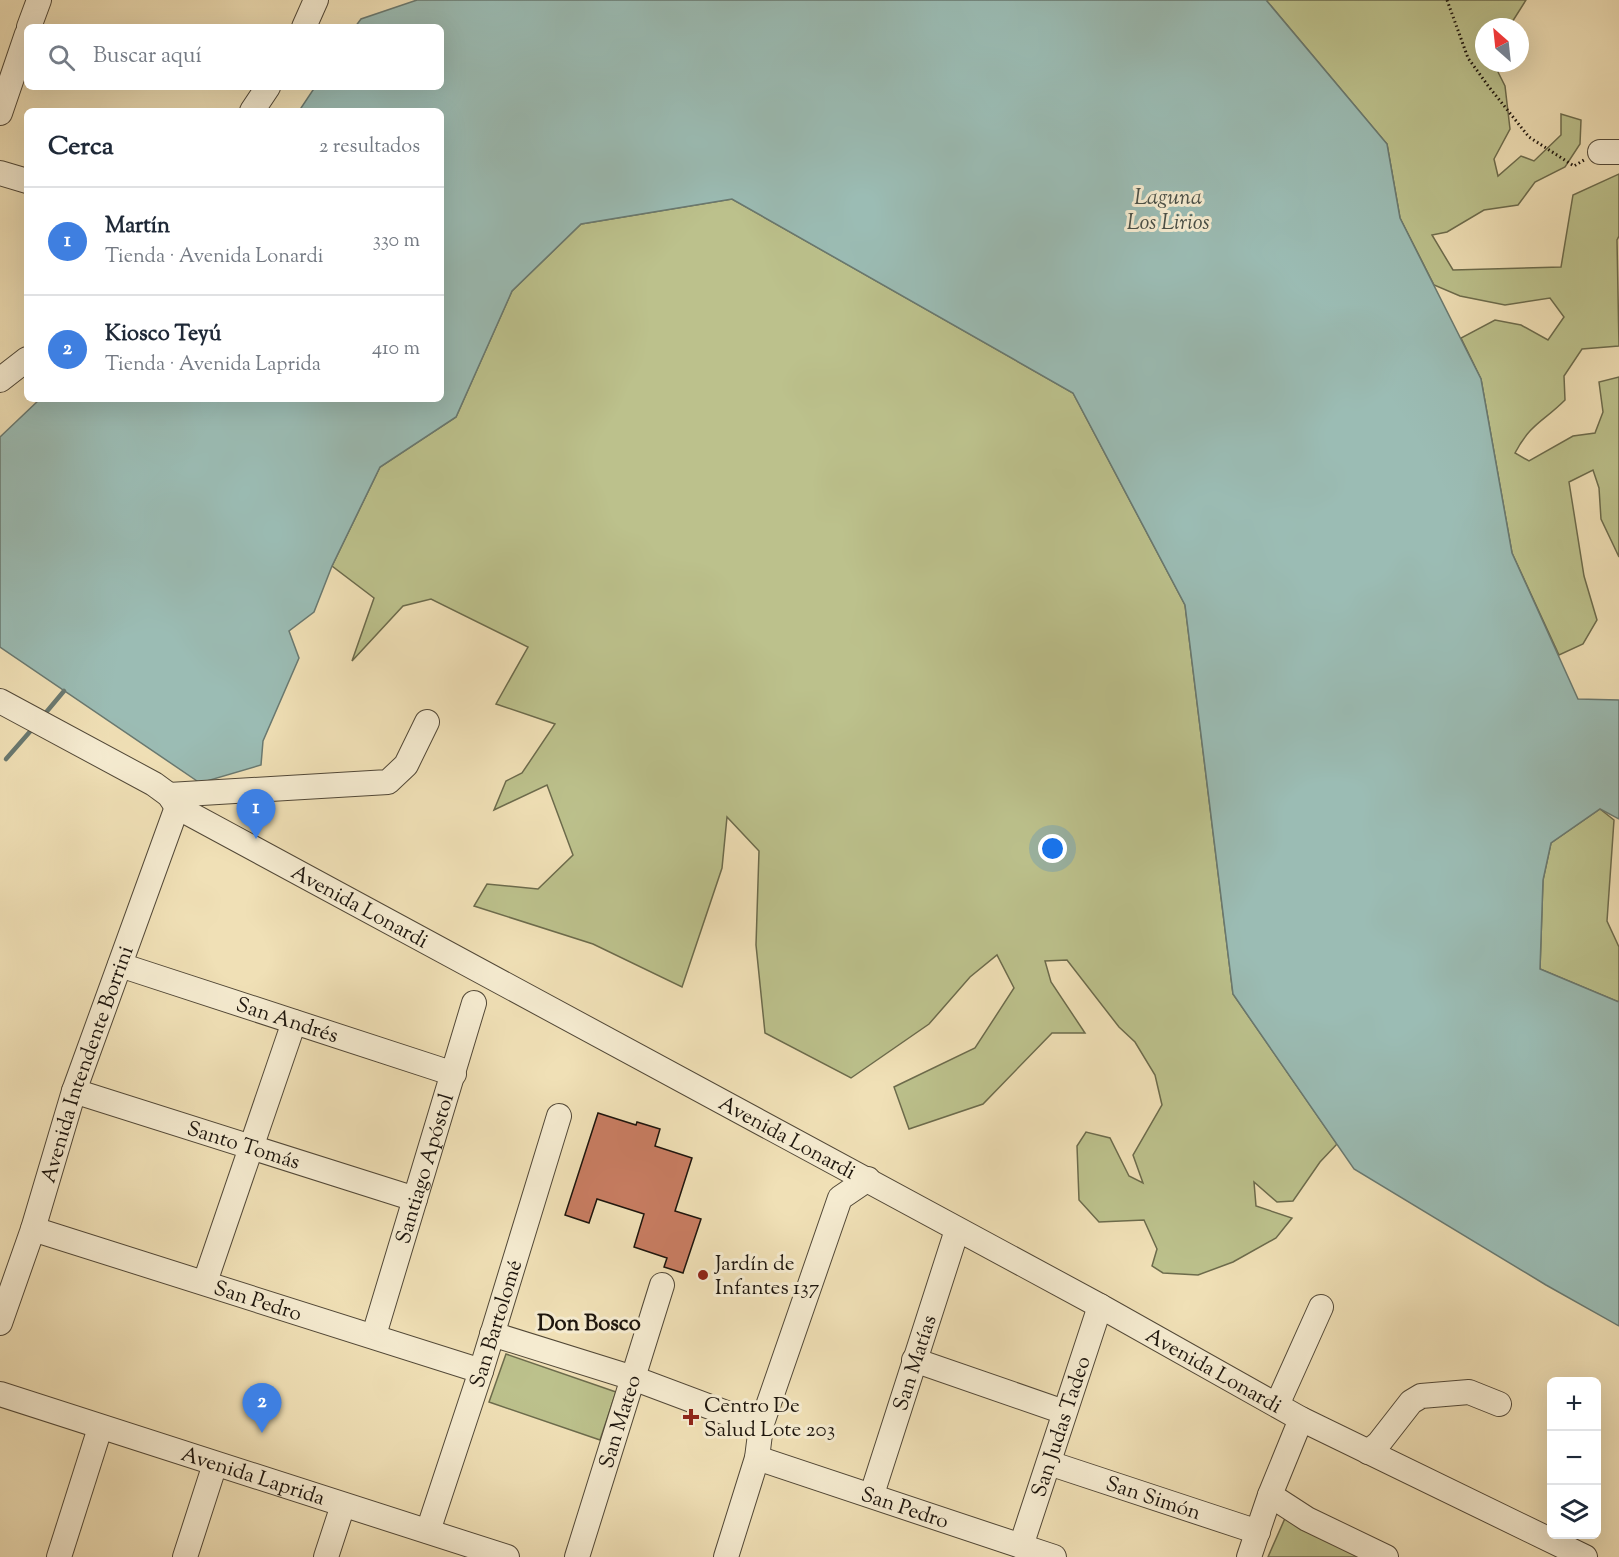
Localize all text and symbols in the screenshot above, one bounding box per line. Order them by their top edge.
north arrow [1475,18,1529,72]
search box [24,24,444,90]
icon: search [45,41,78,74]
text: Buscar aquí [93,41,202,73]
text: Cerca [48,129,114,166]
text: 2 resultados [319,133,420,162]
water label: Laguna Los Lirios [1127,183,1209,240]
text: Martín [105,211,170,243]
text: 1 [64,227,71,256]
text: 330 m [373,227,420,256]
text: Tienda · Avenida Lonardi [105,243,323,272]
text: Kiosco Teyú [105,319,222,351]
text: 2 [63,335,72,364]
text: 410 m [372,335,420,364]
text: Tienda · Avenida Laprida [105,351,321,380]
pin: 1 [236,790,276,839]
your location [1038,834,1067,863]
street label: Avenida Lonardi [285,858,433,957]
street label: Avenida Intendente Borrini [35,942,142,1187]
street label: San Andrés [232,991,342,1052]
street label: Avenida Lonardi [713,1089,861,1188]
street label: Santiago Apóstol [389,1090,463,1248]
street label: Santo Tomás [183,1115,304,1179]
place label: Jardín de Infantes 137 [714,1250,820,1304]
street label: San Bartolomé [463,1257,531,1392]
marker: Jardín de Infantes 137 [696,1268,710,1282]
street label: San Pedro [210,1274,305,1330]
district label: Don Bosco [537,1309,641,1341]
street label: San Matías [887,1312,946,1415]
street label: Avenida Lonardi [1139,1321,1287,1422]
street label: San Judas Tadeo [1025,1352,1100,1501]
street label: San Mateo [593,1372,650,1473]
map controls [1547,1377,1601,1539]
button: + [1547,1377,1601,1431]
pin: 2 [242,1384,282,1433]
place label: Centro De Salud Lote 203 [704,1392,835,1446]
marker: Centro De Salud Lote 203 [682,1408,700,1426]
button: − [1547,1431,1601,1485]
street label: Avenida Laprida [177,1440,329,1515]
street label: San Simón [1101,1470,1204,1529]
street label: San Pedro [856,1481,952,1538]
button: layers [1547,1485,1601,1539]

